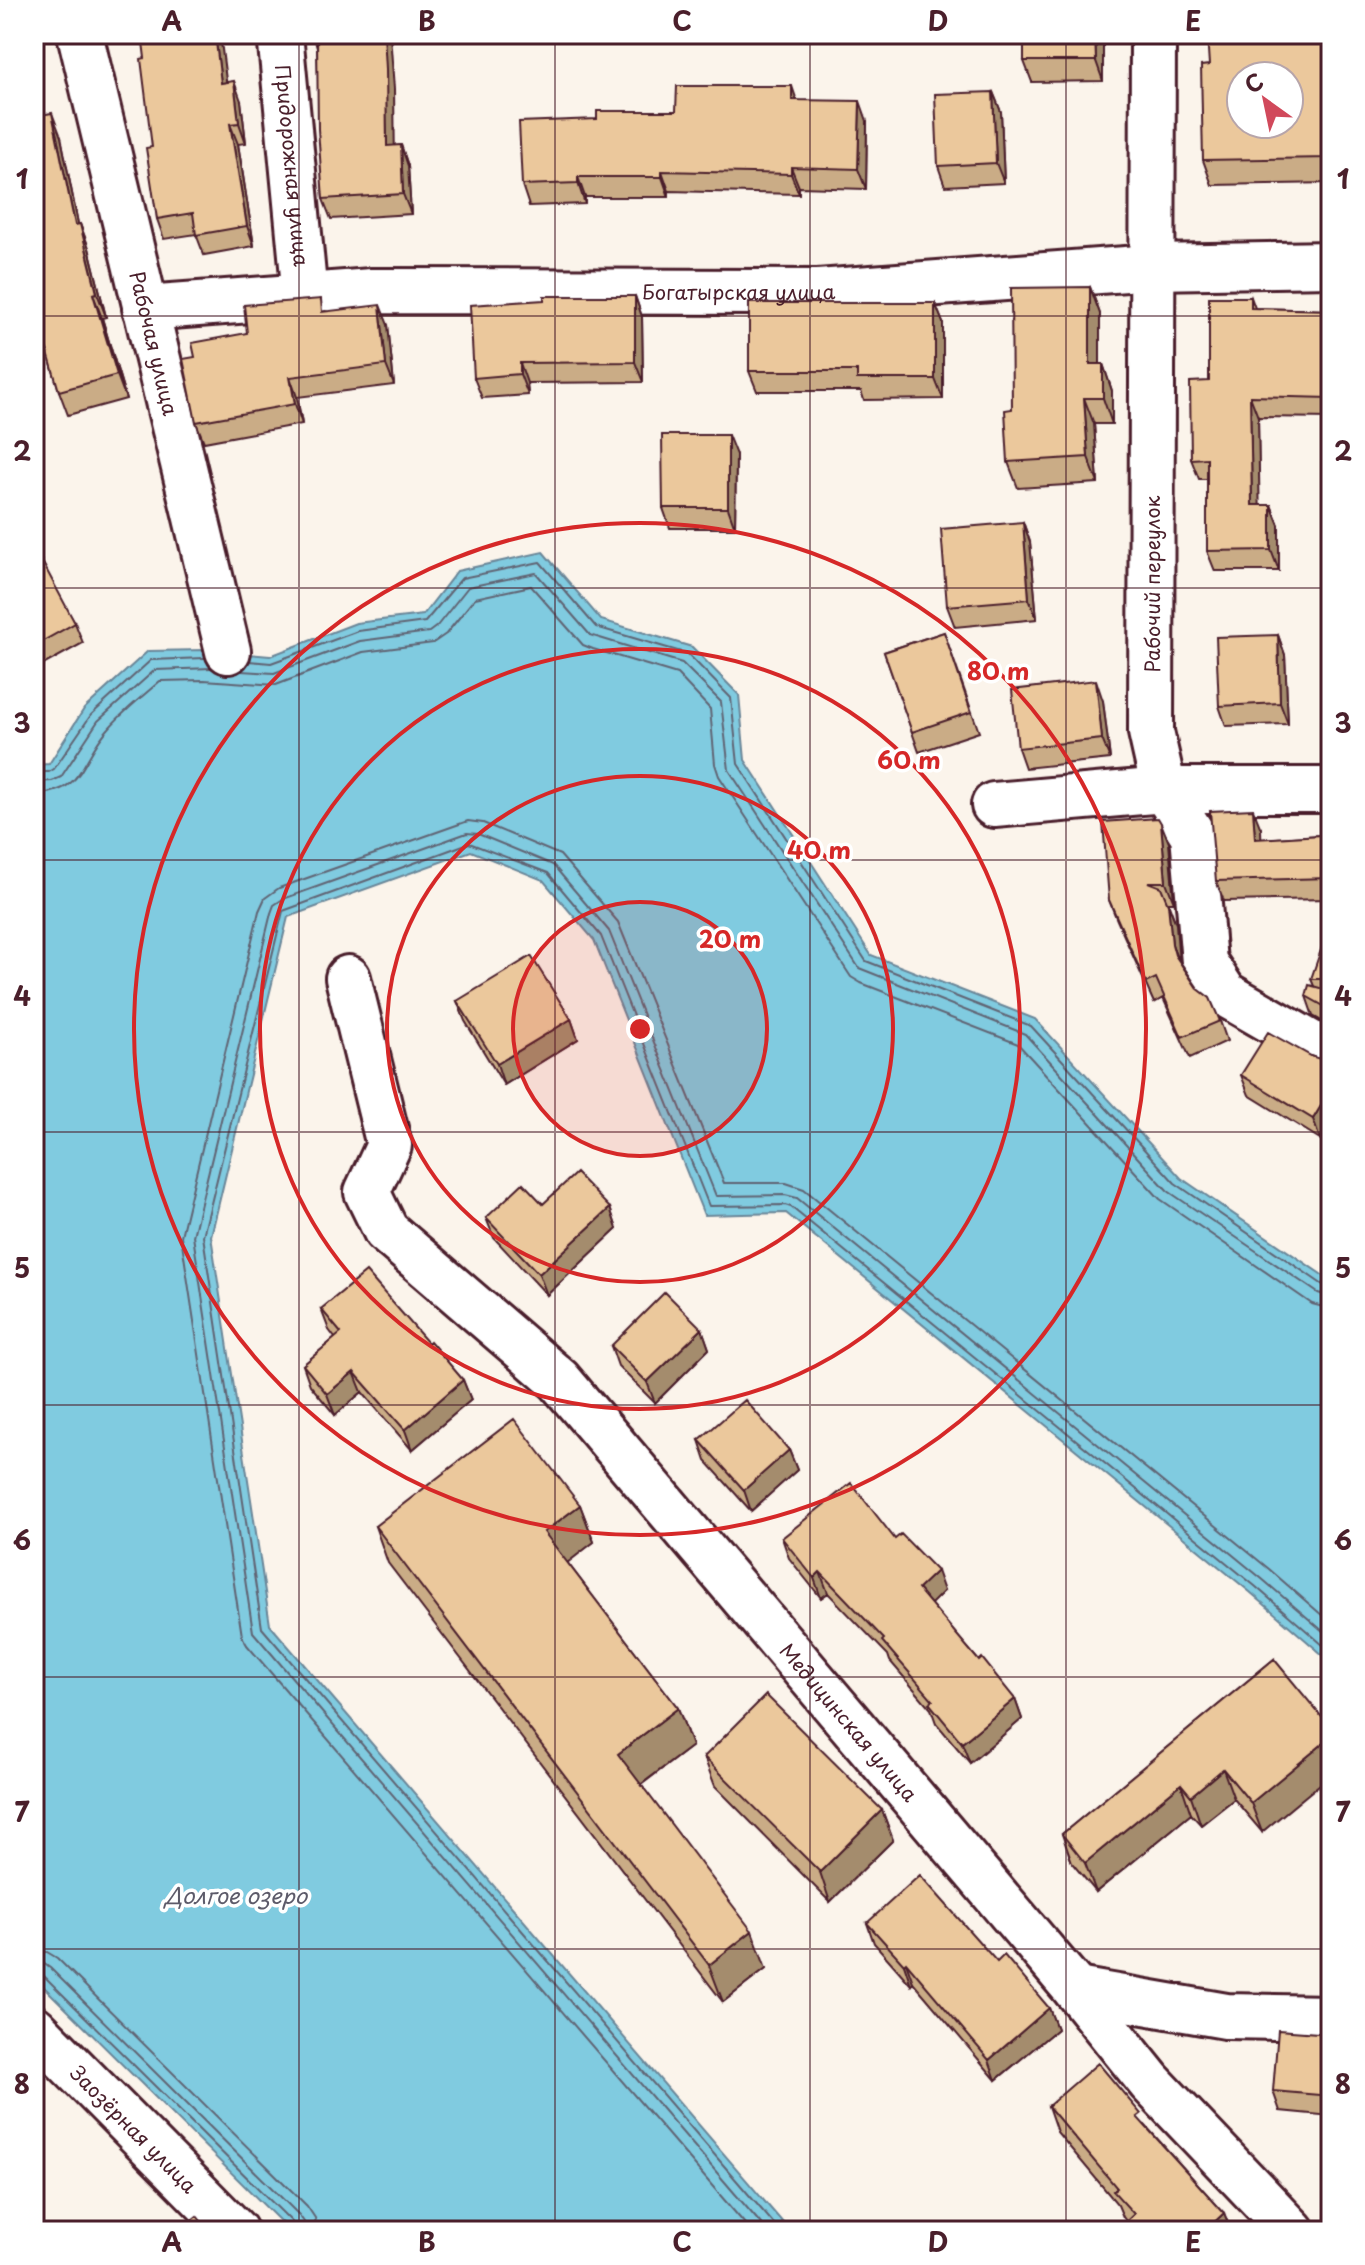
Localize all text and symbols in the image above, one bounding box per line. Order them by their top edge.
text: A [162,1,182,40]
text: B [418,1,436,40]
text: C [672,1,692,40]
text: D [928,1,948,40]
text: E [1185,1,1201,40]
north arrow [1225,60,1305,140]
street label: Придорожная улица [268,63,317,268]
text: С [1237,64,1269,100]
text: 1 [16,159,28,198]
text: 1 [1337,159,1349,198]
street label: Рабочая улица [122,268,186,419]
street label: Богатырская улица [642,276,836,307]
text: 2 [13,431,31,470]
text: 2 [1334,431,1352,470]
street label: Рабочий переулок [1137,495,1167,672]
text: 80 m [967,652,1029,688]
text: 3 [13,703,31,742]
text: 3 [1334,703,1352,742]
text: 60 m [877,741,941,777]
text: 40 m [787,831,851,867]
text: 20 m [699,920,761,956]
text: 4 [13,976,31,1015]
text: 4 [1334,976,1352,1015]
centre of rings [626,1015,654,1043]
text: 5 [14,1248,30,1287]
text: 5 [1335,1248,1351,1287]
text: 6 [13,1520,31,1559]
text: 6 [1334,1520,1352,1559]
street label: Медицинская улица [773,1636,925,1808]
text: 7 [15,1792,30,1831]
text: 7 [1336,1792,1351,1831]
water label: Долгое озеро [163,1878,309,1911]
street label: Заозёрная улица [64,2058,204,2200]
text: 8 [14,2064,30,2103]
text: 8 [1335,2064,1351,2103]
text: A [162,2222,182,2261]
text: B [418,2222,436,2261]
text: C [672,2222,692,2261]
text: D [928,2222,948,2261]
text: E [1185,2222,1201,2261]

